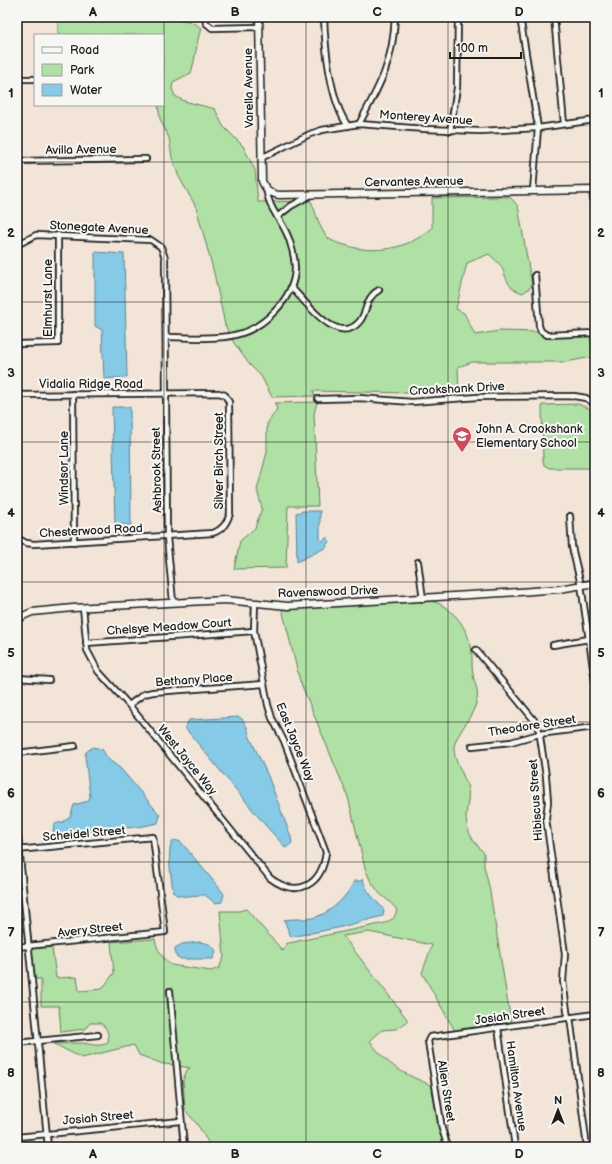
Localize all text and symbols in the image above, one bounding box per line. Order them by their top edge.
text: A [88,4,97,20]
text: B [230,4,240,20]
text: C [372,4,382,20]
text: D [514,4,524,20]
legend [34,34,164,106]
scale bar [450,34,521,60]
text: 100 m [456,41,488,56]
text: Road [70,43,99,58]
street label: Varella Avenue [241,48,257,128]
text: Park [70,63,94,78]
text: Water [70,83,102,98]
text: 1 [8,85,14,101]
text: 1 [598,85,604,101]
street label: Monterey Avenue [379,107,473,129]
street label: Avilla Avenue [45,142,117,158]
street label: Cervantes Avenue [364,174,464,190]
street label: Stonegate Avenue [49,218,149,238]
text: 2 [7,225,15,241]
text: 2 [597,225,605,241]
street label: Elmhurst Lane [41,259,56,337]
text: 3 [7,365,15,381]
text: 3 [597,365,605,381]
street label: Vidalia Ridge Road [39,377,143,392]
street label: Crookshank Drive [409,379,505,399]
street label: Silver Birch Street [212,412,227,510]
place label: John A. Crookshank Elementary School [476,422,583,451]
school or university icon: John A. Crookshank Elementary School [451,425,473,453]
street label: Ashbrook Street [149,427,165,513]
street label: Windsor Lane [57,431,72,505]
text: 4 [7,505,15,521]
text: 4 [597,505,605,521]
street label: Chesterwood Road [39,521,143,541]
street label: Ravenswood Drive [277,583,379,601]
street label: Chelsye Meadow Court [106,615,232,639]
text: 5 [7,645,15,661]
text: 5 [597,645,605,661]
street label: Bethany Place [155,670,233,690]
street label: East Jayce Way [272,700,318,784]
street label: Theodore Street [487,712,577,740]
street label: West Jayce Way [154,722,220,799]
street label: Hibiscus Street [526,758,546,841]
text: 6 [7,785,15,801]
text: 6 [597,785,605,801]
street label: Scheidel Street [42,823,126,845]
street label: Avery Street [57,919,124,941]
text: 7 [7,925,15,941]
text: 7 [597,925,605,941]
street label: Josiah Street [474,1004,546,1028]
street label: Hamilton Avenue [502,1040,530,1132]
street label: Allen Street [434,1059,458,1123]
text: 8 [7,1065,15,1081]
text: 8 [597,1065,605,1081]
north arrow [538,1090,578,1130]
text: N [554,1094,562,1107]
street label: Josiah Street [62,1107,134,1129]
text: A [88,1146,97,1162]
text: B [230,1146,240,1162]
text: C [372,1146,382,1162]
text: D [514,1146,524,1162]

